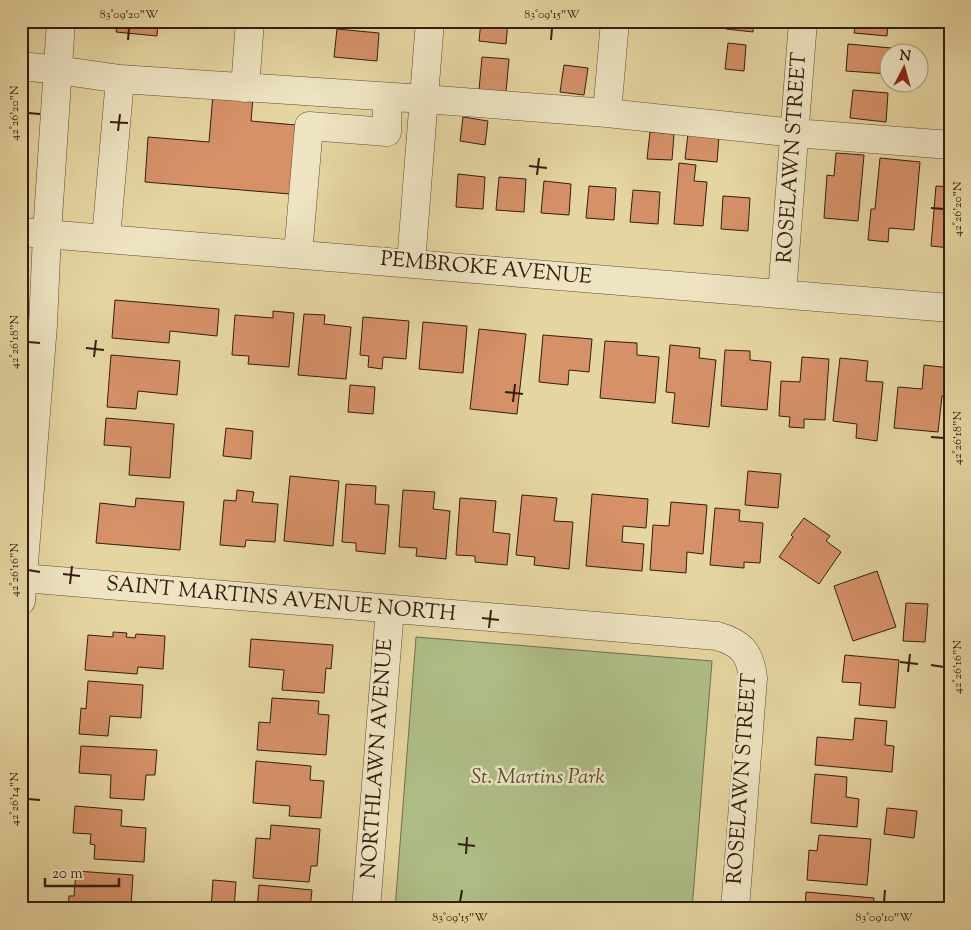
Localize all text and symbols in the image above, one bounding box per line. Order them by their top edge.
text: 83°09'20"W [100,6,159,24]
text: 83°09'15"W [524,6,580,24]
north arrow [878,42,928,92]
text: N [899,47,912,68]
street label: ROSELAWN STREET [771,51,815,265]
text: 42°26'20"N [6,85,24,141]
text: 42°26'20"N [949,181,967,237]
street label: PEMBROKE AVENUE [379,245,593,293]
text: 42°26'18"N [6,315,24,369]
text: 42°26'18"N [949,411,967,465]
text: 42°26'16"N [6,543,24,597]
street label: SAINT MARTINS AVENUE NORTH [105,570,457,630]
street label: NORTHLAWN AVENUE [355,637,401,880]
text: 42°26'16"N [949,640,967,694]
street label: ROSELAWN STREET [721,672,765,886]
park label: St. Martins Park [471,763,605,793]
text: 42°26'14"N [6,772,24,826]
scale bar [45,855,119,887]
text: 20 m [52,864,83,885]
text: 83°09'15"W [432,909,488,927]
text: 83°09'10"W [855,909,913,927]

